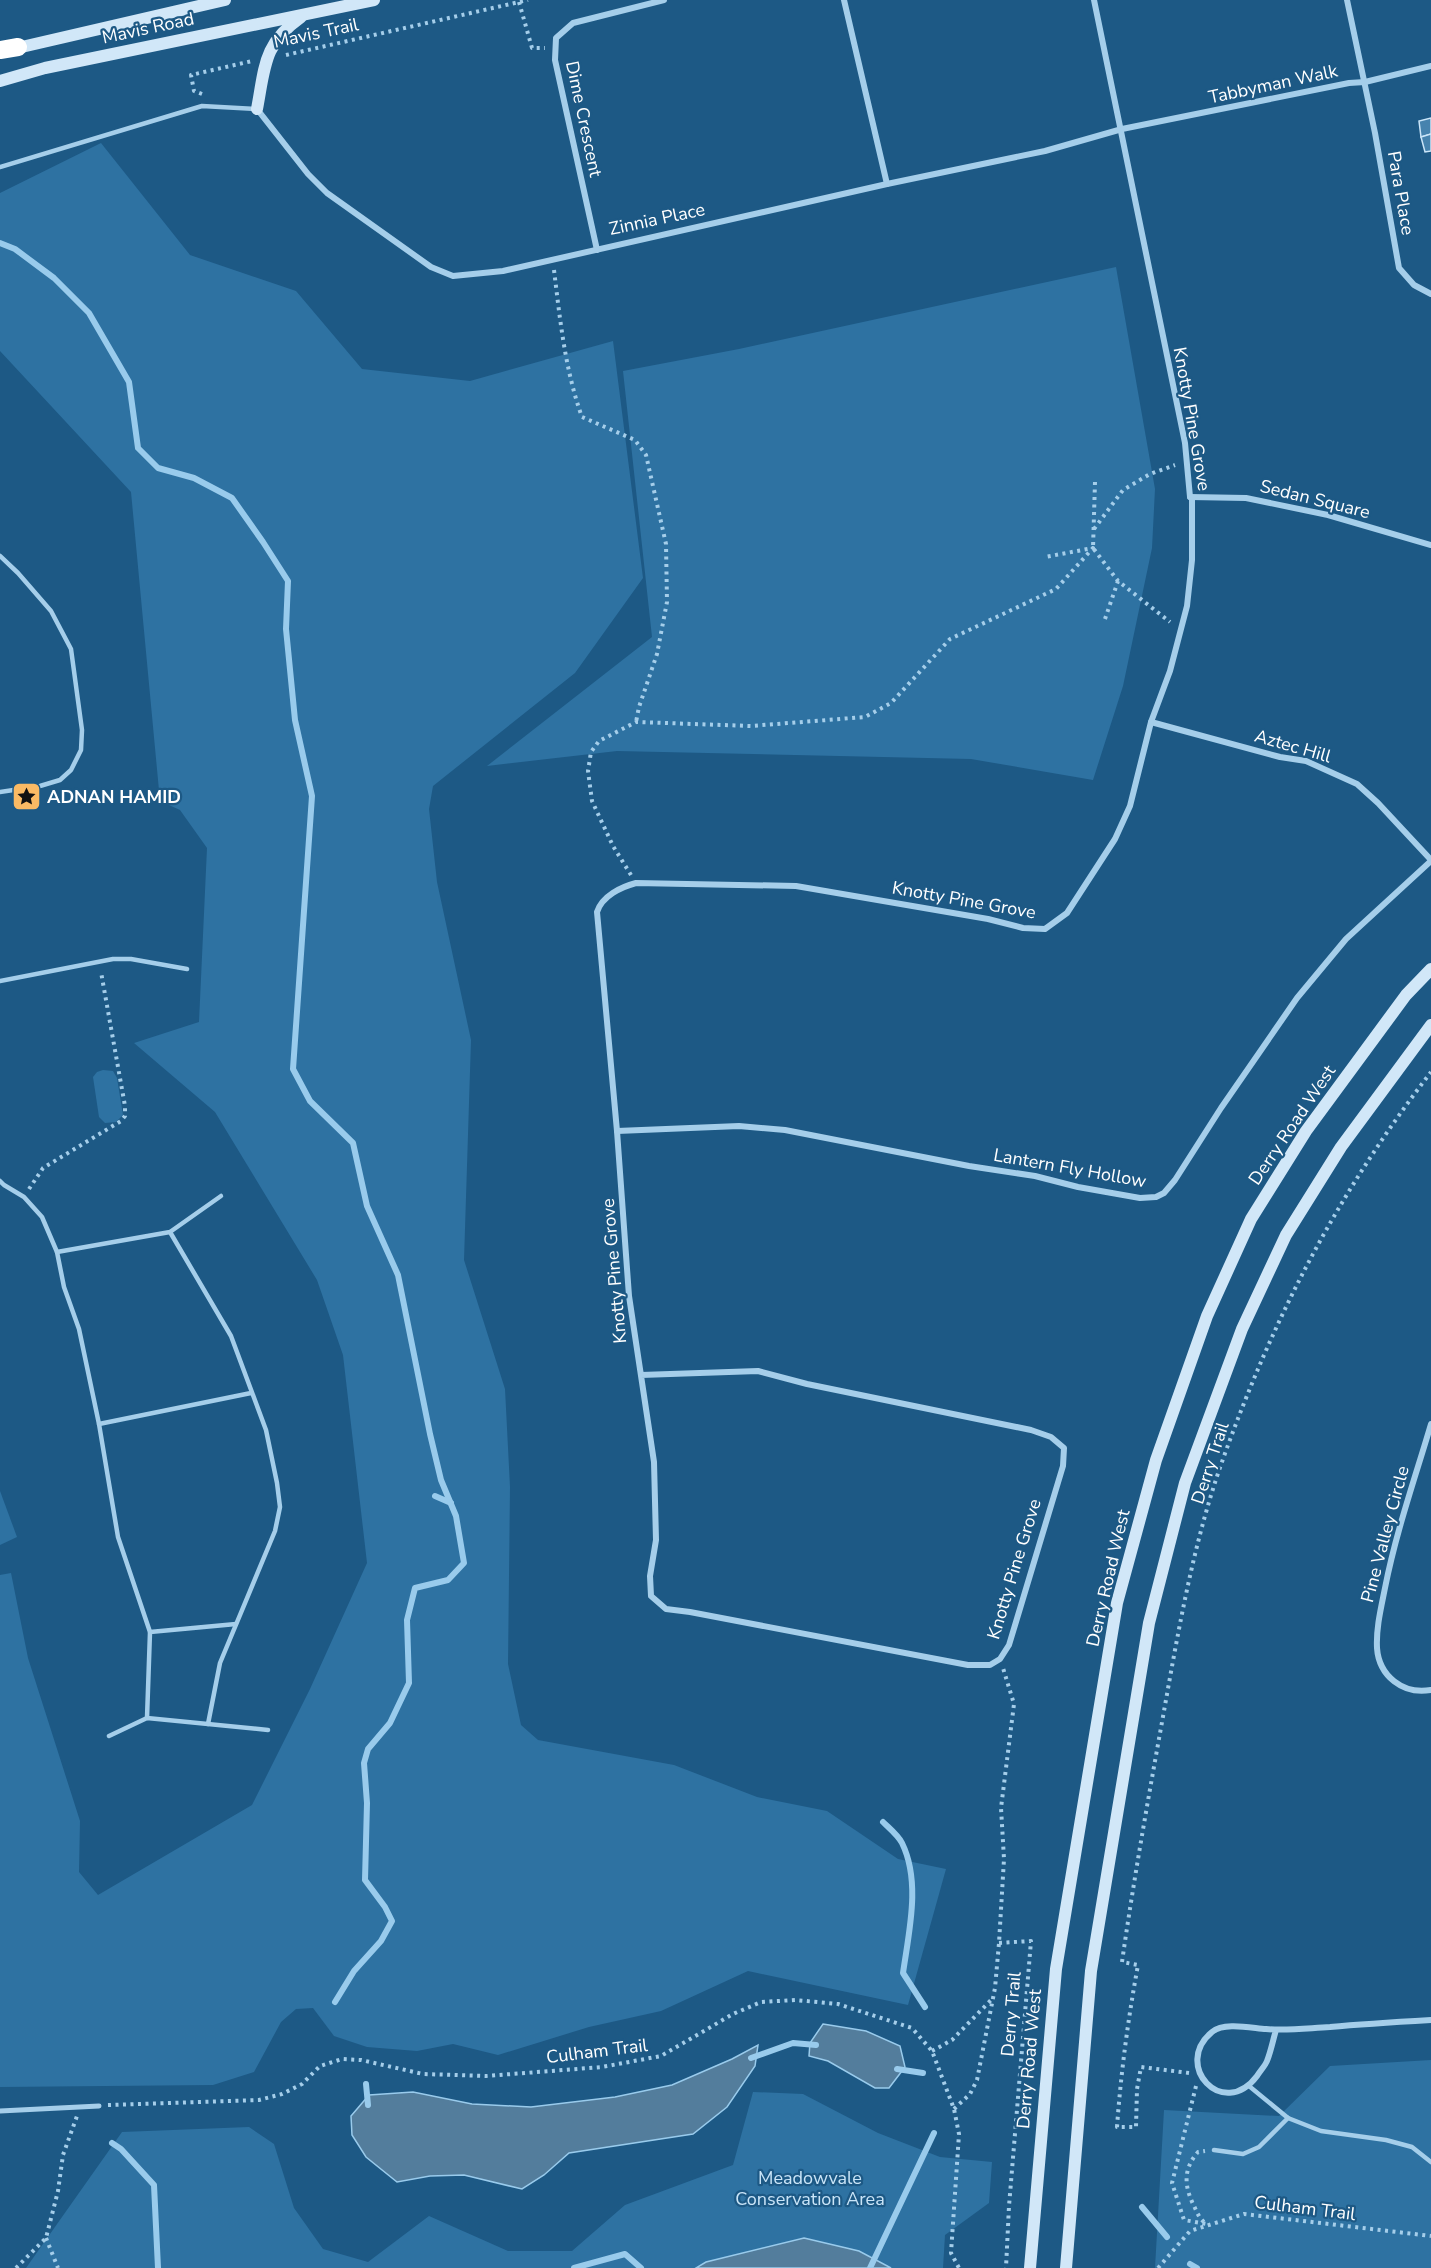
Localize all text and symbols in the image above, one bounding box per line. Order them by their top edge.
street label: Mavis Road [100,7,196,49]
street label: Mavis Trail [271,12,361,54]
street label: Tabbyman Walk [1206,58,1341,109]
street label: Dime Crescent [560,59,608,180]
street label: Para Place [1382,149,1420,237]
street label: Zinnia Place [607,197,707,241]
street label: Knotty Pine Grove [1168,345,1216,493]
street label: Sedan Square [1257,474,1373,524]
street label: Aztec Hill [1252,724,1335,769]
place icon: ADNAN HAMID [10,781,42,813]
place label: ADNAN HAMID [47,785,181,809]
street label: Knotty Pine Grove [890,876,1038,924]
street label: Derry Road West [1243,1060,1341,1190]
street label: Lantern Fly Hollow [992,1143,1148,1193]
street label: Knotty Pine Grove [596,1197,632,1345]
street label: Derry Trail [1185,1418,1235,1507]
street label: Pine Valley Circle [1355,1463,1415,1605]
street label: Knotty Pine Grove [981,1496,1047,1642]
street label: Derry Road West [1081,1506,1136,1649]
street label: Derry Trail [995,1970,1027,2057]
street label: Derry Road West [1011,1988,1047,2130]
street label: Culham Trail [545,2033,650,2069]
park label: Meadowvale Conservation Area [735,2166,885,2211]
street label: Culham Trail [1253,2190,1358,2226]

